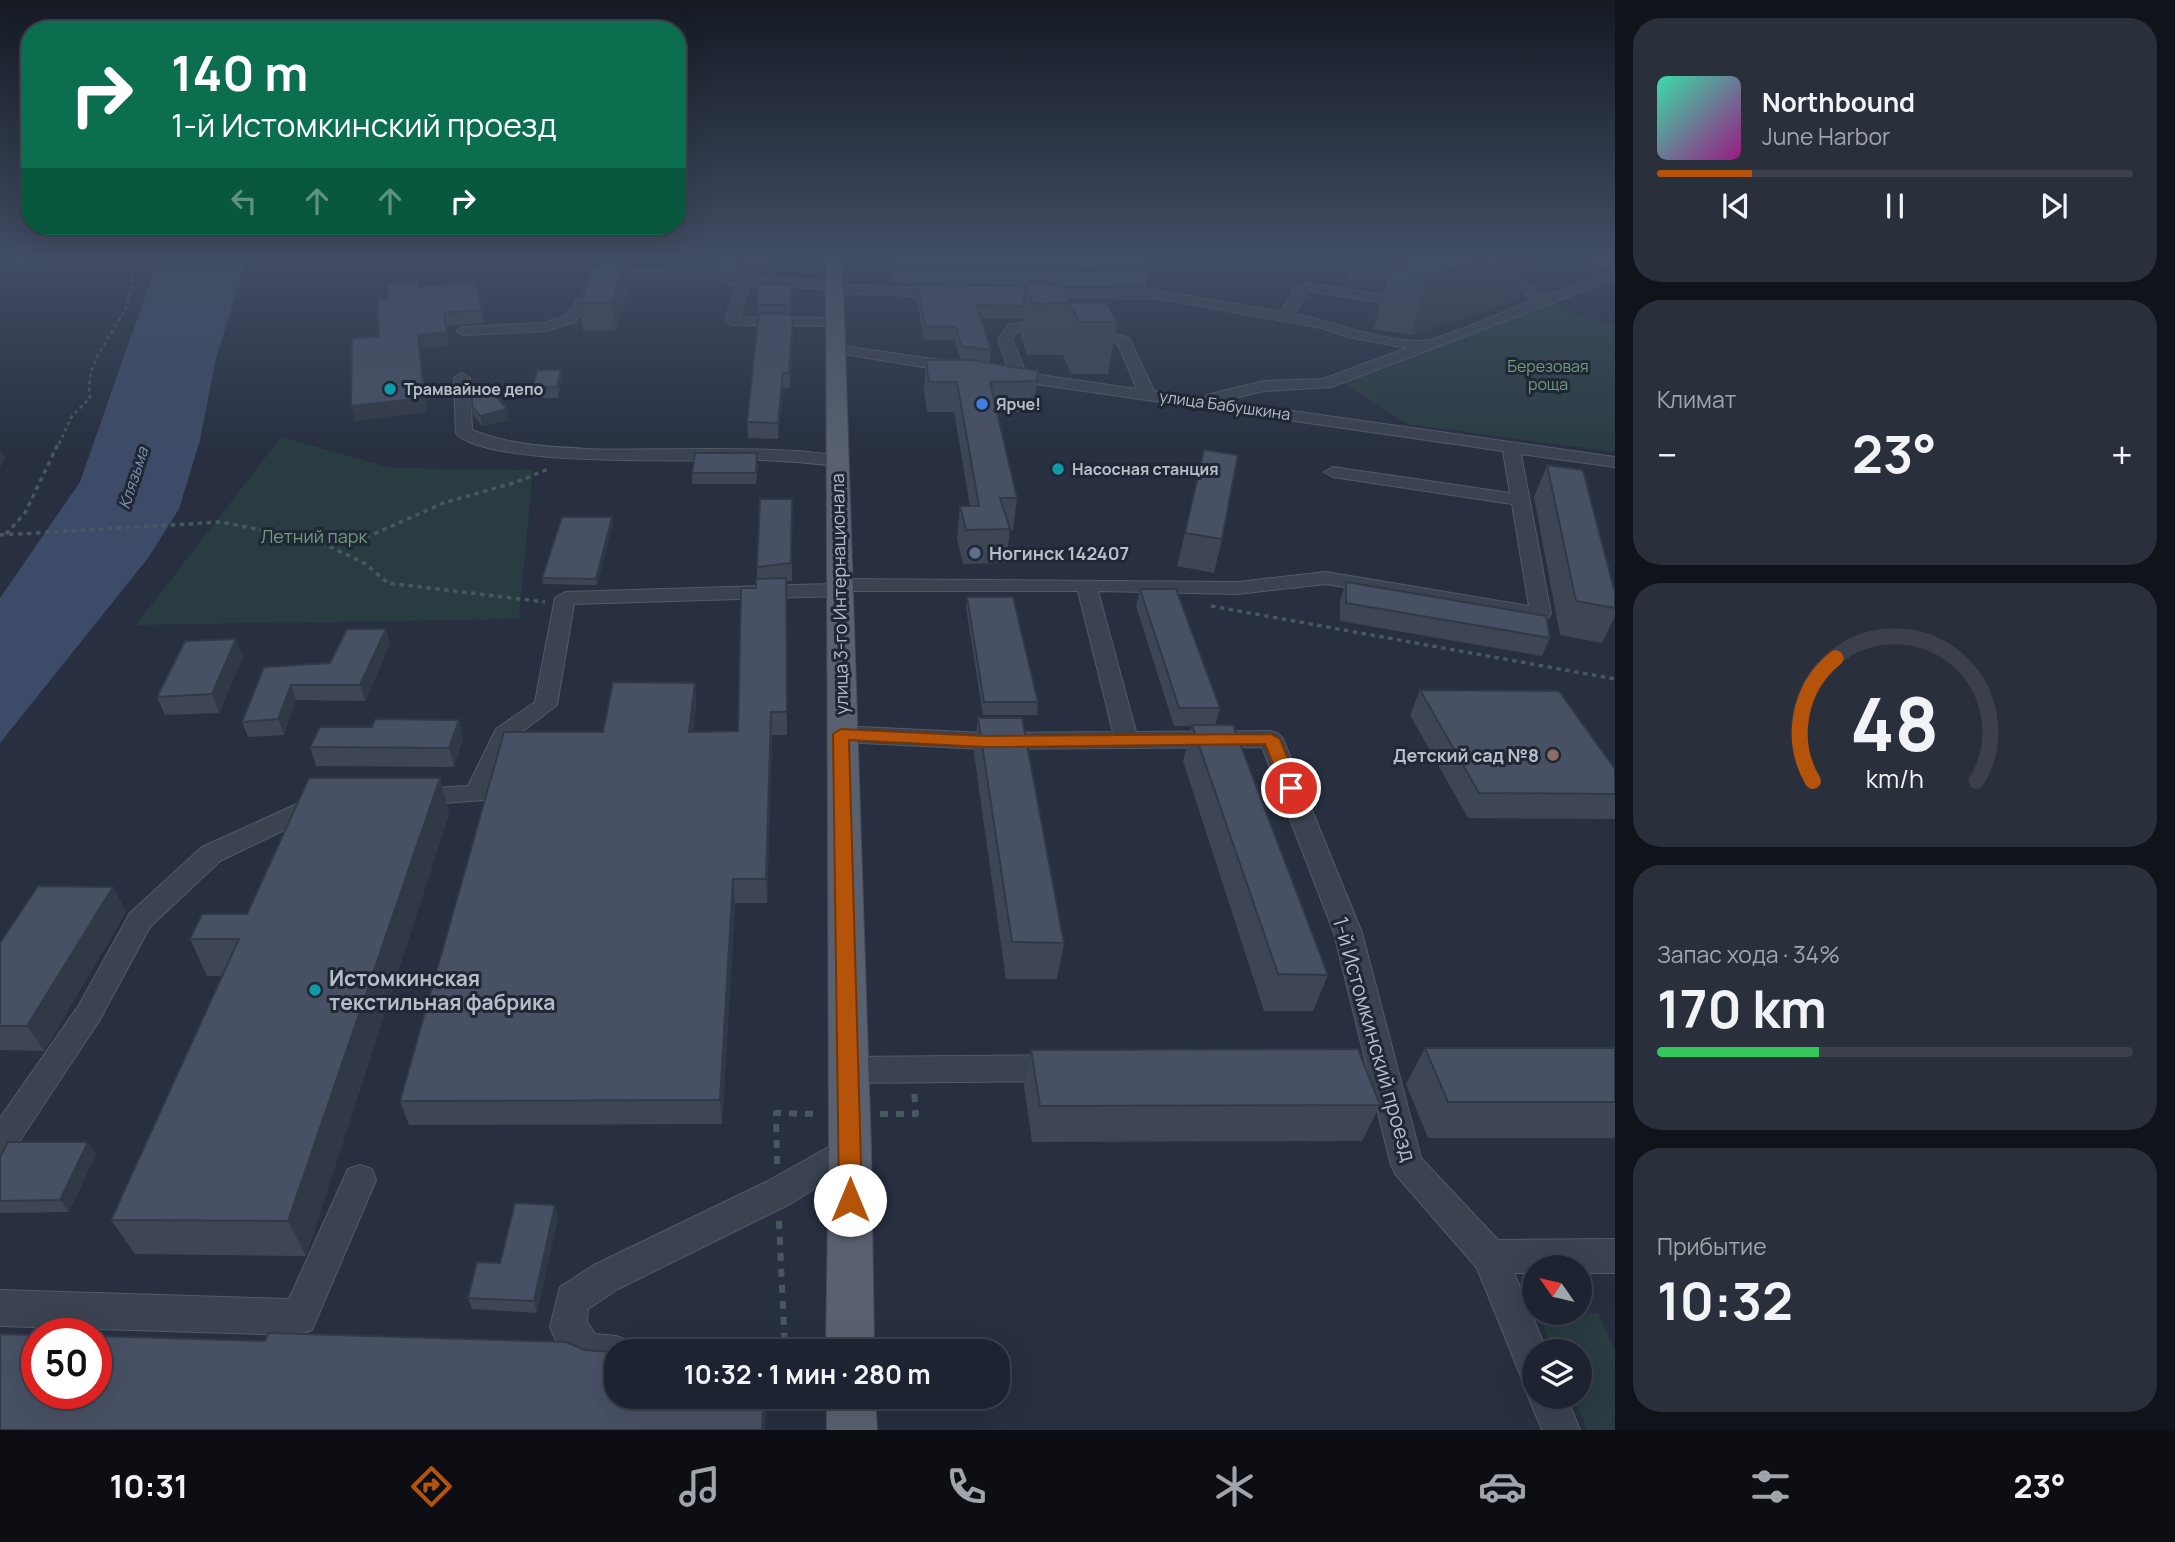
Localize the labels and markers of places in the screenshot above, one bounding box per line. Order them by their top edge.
place label: Трамвайное депо [404,378,544,400]
marker: Трамвайное депо [382,381,398,397]
place label: Ярче! [996,393,1041,415]
marker: Ярче! [974,396,990,412]
place label: Насосная станция [1072,458,1219,480]
marker: Насосная станция [1050,461,1066,477]
place label: Ногинск 142407 [989,541,1129,565]
marker: Ногинск 142407 [967,545,983,561]
place label: Детский сад №8 [1393,743,1539,767]
marker: Детский сад №8 [1545,747,1561,763]
pin [1261,758,1321,818]
place label: Истомкинская текстильная фабрика [329,964,555,1016]
marker: Истомкинская текстильная фабрика [307,982,323,998]

